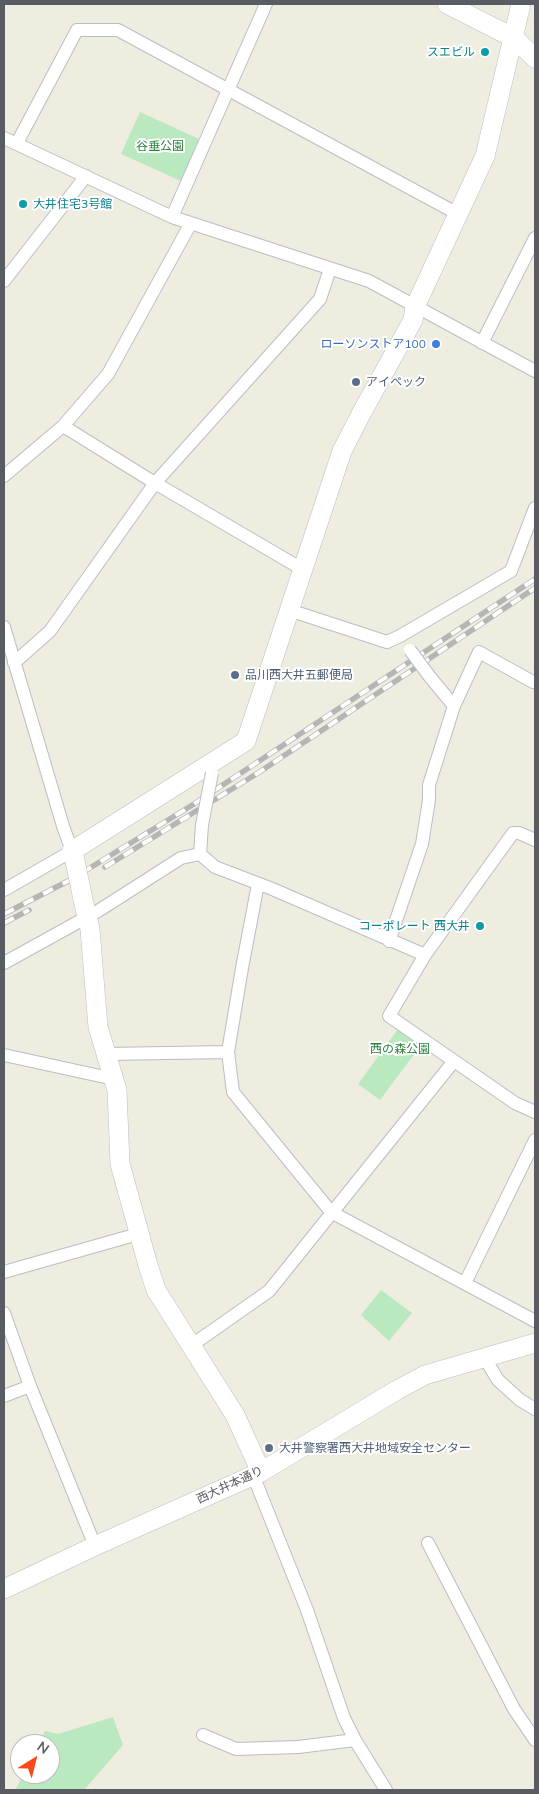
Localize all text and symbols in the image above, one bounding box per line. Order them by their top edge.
place label: スエビル [427,45,475,59]
marker: スエビル [479,46,491,58]
park label: 谷垂公園 [136,139,184,153]
place label: 大井住宅3号館 [33,197,112,211]
marker: 大井住宅3号館 [17,198,29,210]
place label: ローソンストア100 [320,337,426,351]
marker: ローソンストア100 [430,338,442,350]
place label: アイペック [366,375,426,389]
marker: アイペック [350,376,362,388]
place label: 品川西大井五郵便局 [245,668,353,682]
marker: 品川西大井五郵便局 [229,669,241,681]
place label: コーポレート 西大井 [359,919,470,933]
marker: コーポレート 西大井 [474,920,486,932]
park label: 西の森公園 [370,1042,430,1056]
place label: 大井警察署西大井地域安全センター [279,1441,471,1455]
marker: 大井警察署西大井地域安全センター [263,1442,275,1454]
street label: 西大井本通り [194,1463,266,1507]
north arrow [10,1734,60,1784]
text: N [34,1737,53,1758]

